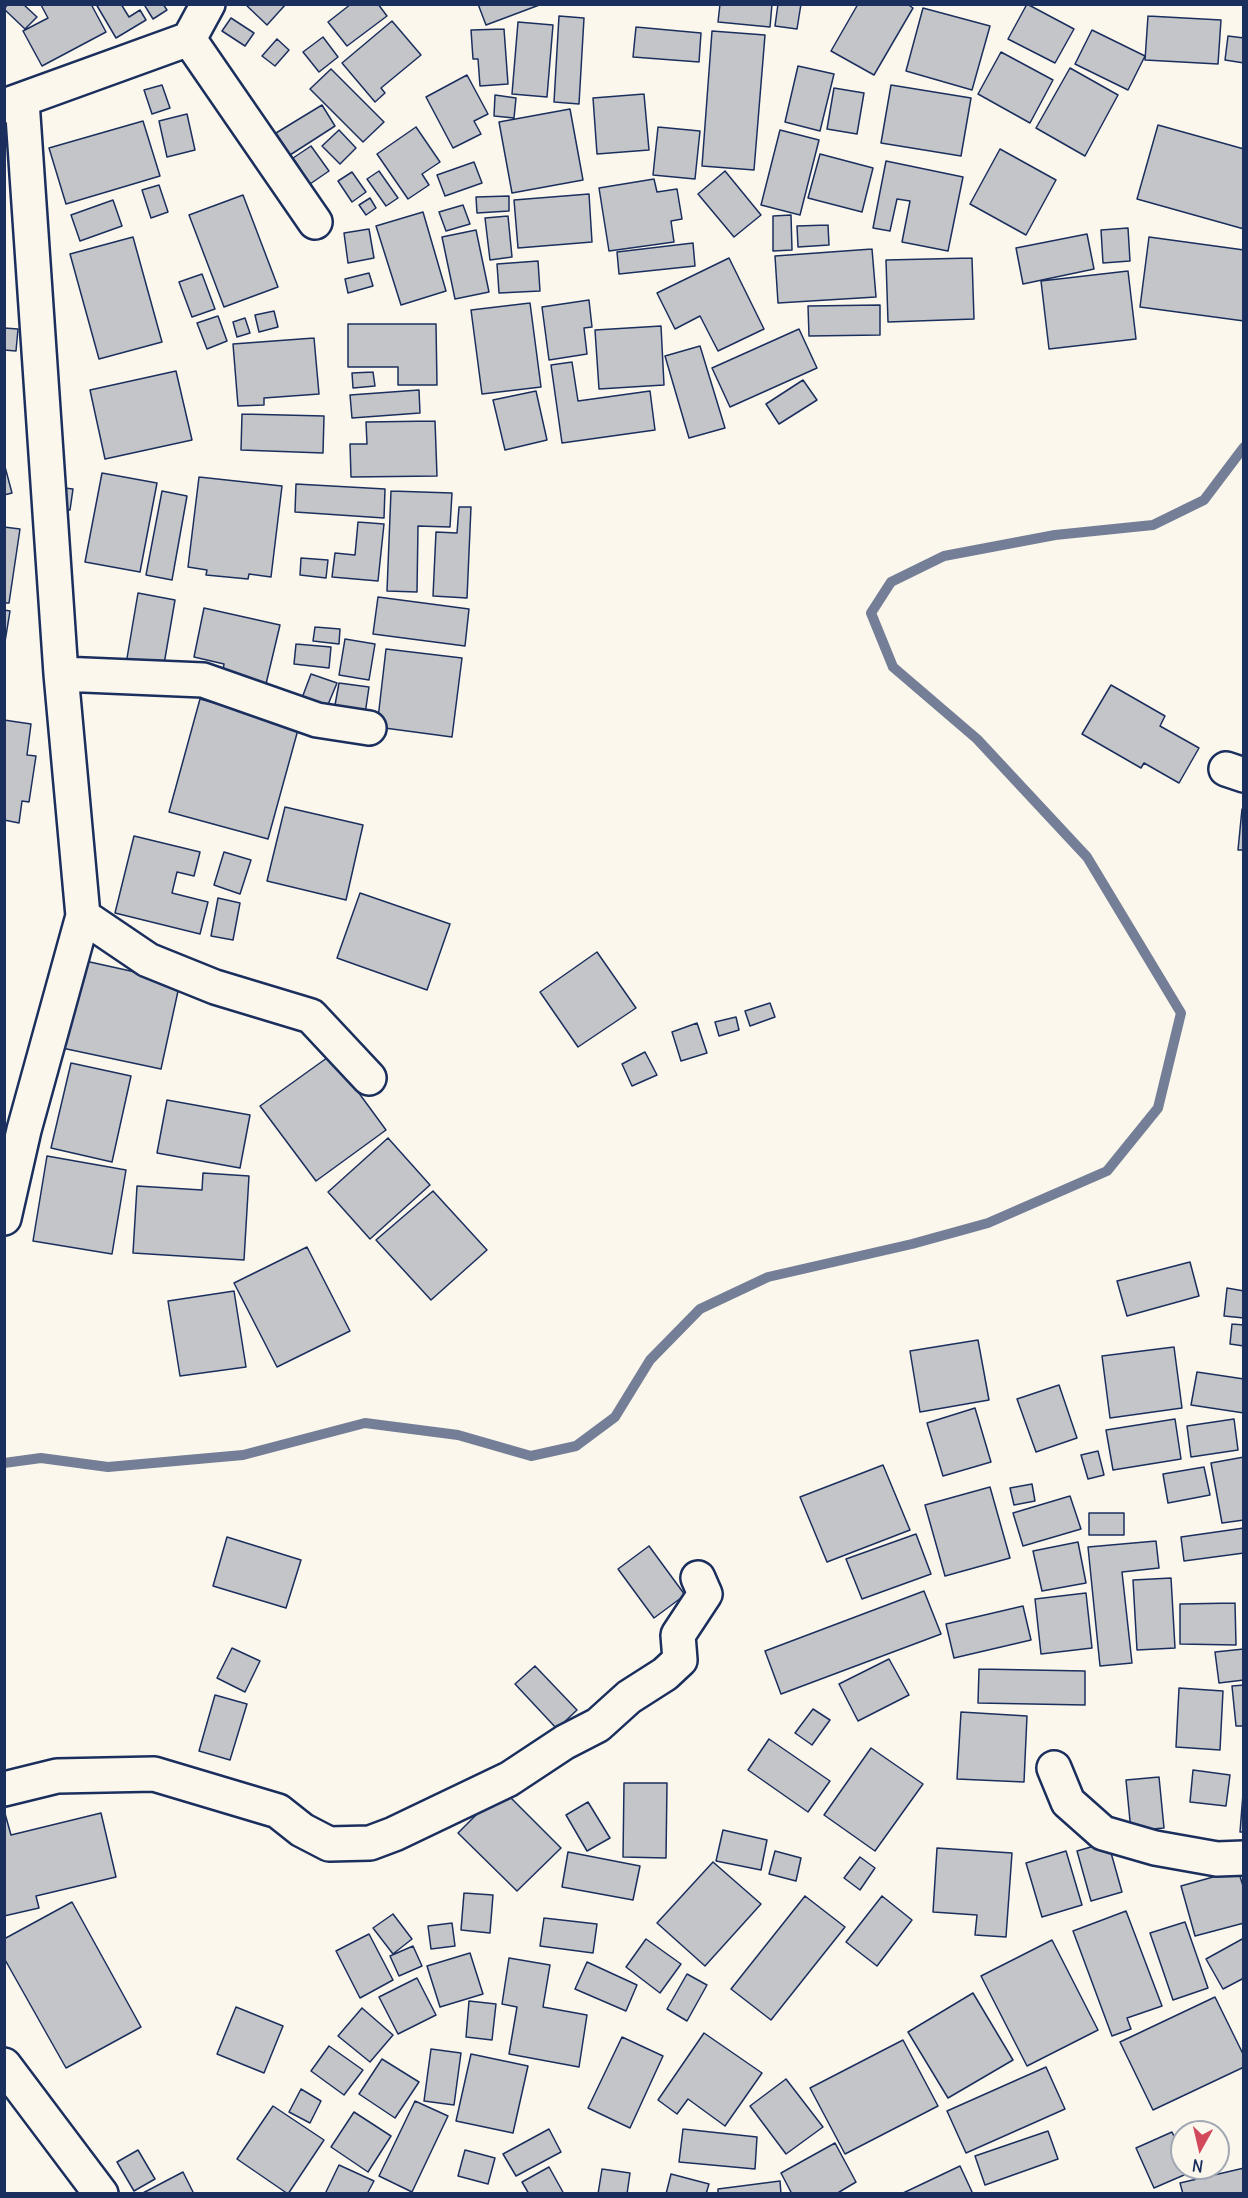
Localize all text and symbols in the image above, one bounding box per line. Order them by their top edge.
north arrow [1170,2120,1230,2180]
text: N [1191,2155,1205,2177]

